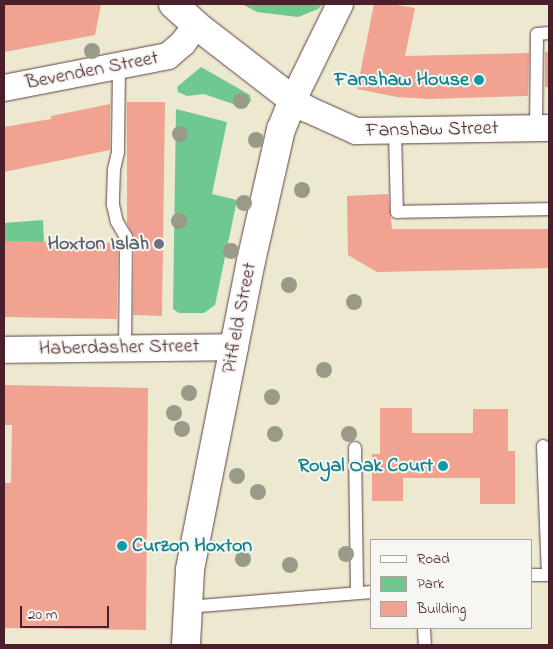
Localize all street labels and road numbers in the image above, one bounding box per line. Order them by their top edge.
street label: Bevenden Street [23,46,161,96]
street label: Fanshaw Street [365,117,499,143]
street label: Pitfield Street [217,260,263,376]
street label: Haberdasher Street [39,335,199,361]

